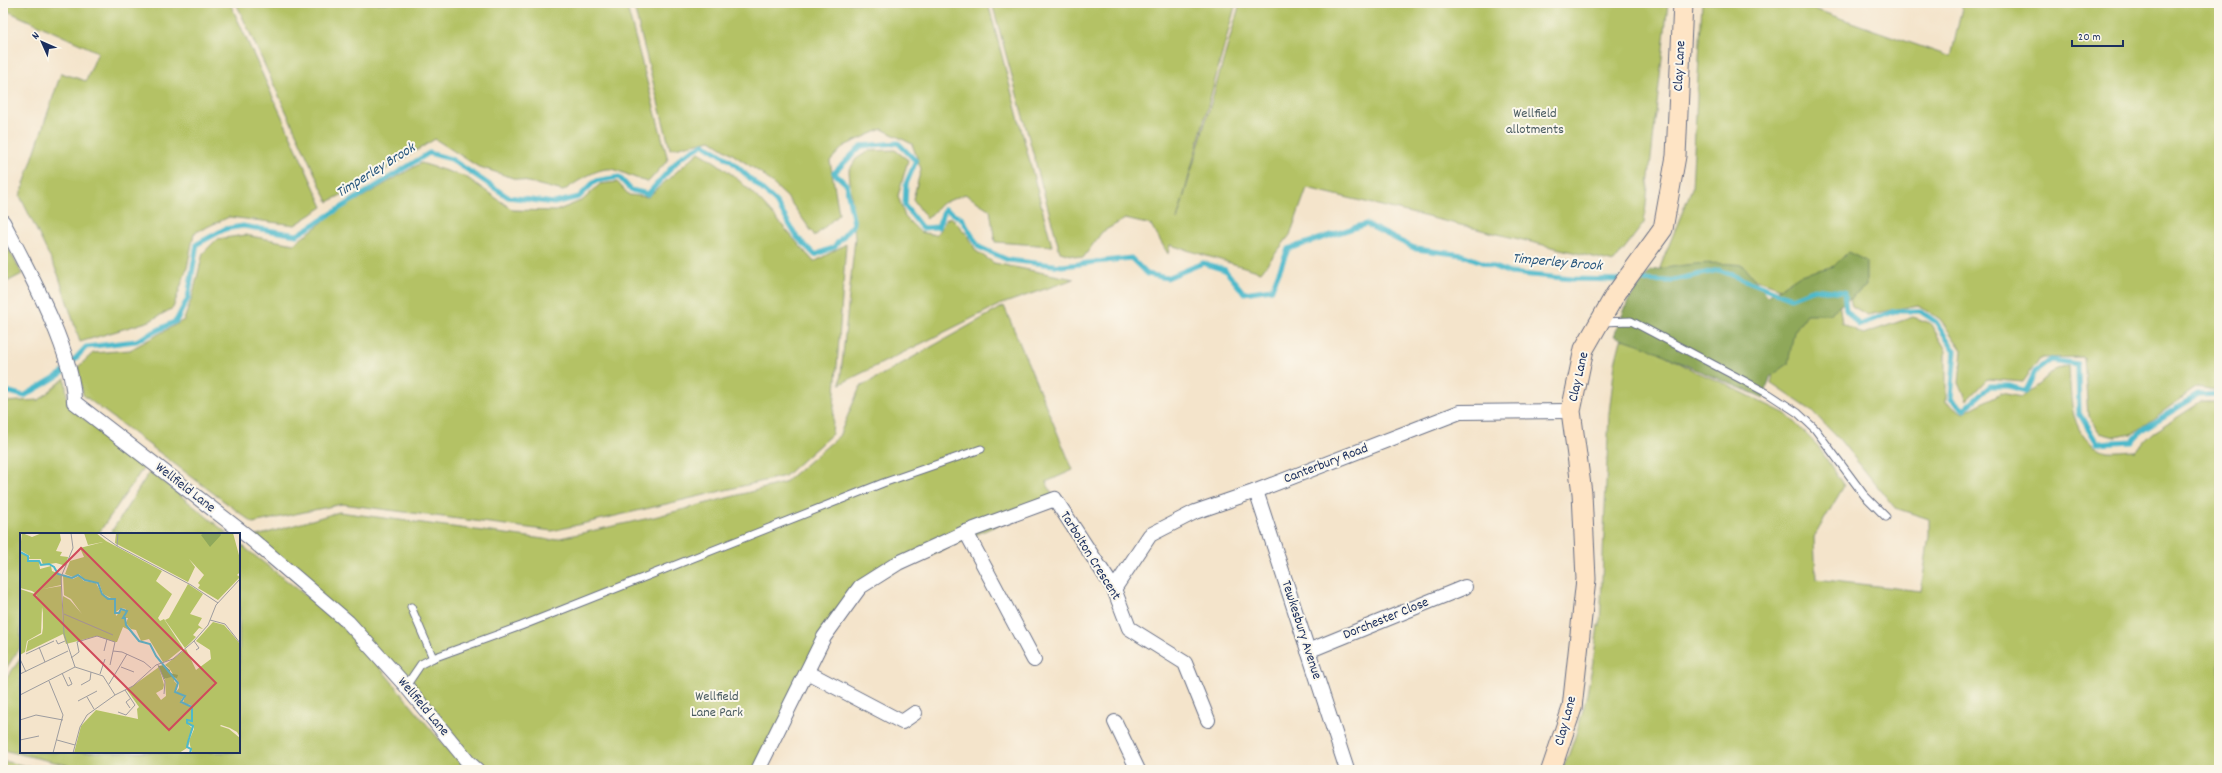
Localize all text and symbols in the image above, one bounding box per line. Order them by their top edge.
north arrow [22,22,62,62]
scale bar [2072,22,2123,48]
text: N [29,28,44,44]
text: 20 m [2078,29,2101,46]
street label: Clay Lane [1669,40,1691,92]
park label: Wellfield allotments [1506,104,1564,140]
water label: Timperley Brook [332,137,422,204]
water label: Timperley Brook [1511,248,1605,278]
street label: Clay Lane [1564,350,1594,404]
street label: Canterbury Road [1281,439,1371,489]
street label: Wellfield Lane [151,458,219,518]
street label: Tarbolton Crescent [1055,508,1125,604]
inset map [20,533,240,753]
street label: Tewkesbury Avenue [1276,578,1326,682]
street label: Dorchester Close [1340,593,1432,645]
street label: Wellfield Lane [392,673,454,741]
park label: Wellfield Lane Park [691,687,743,723]
street label: Clay Lane [1550,694,1582,748]

